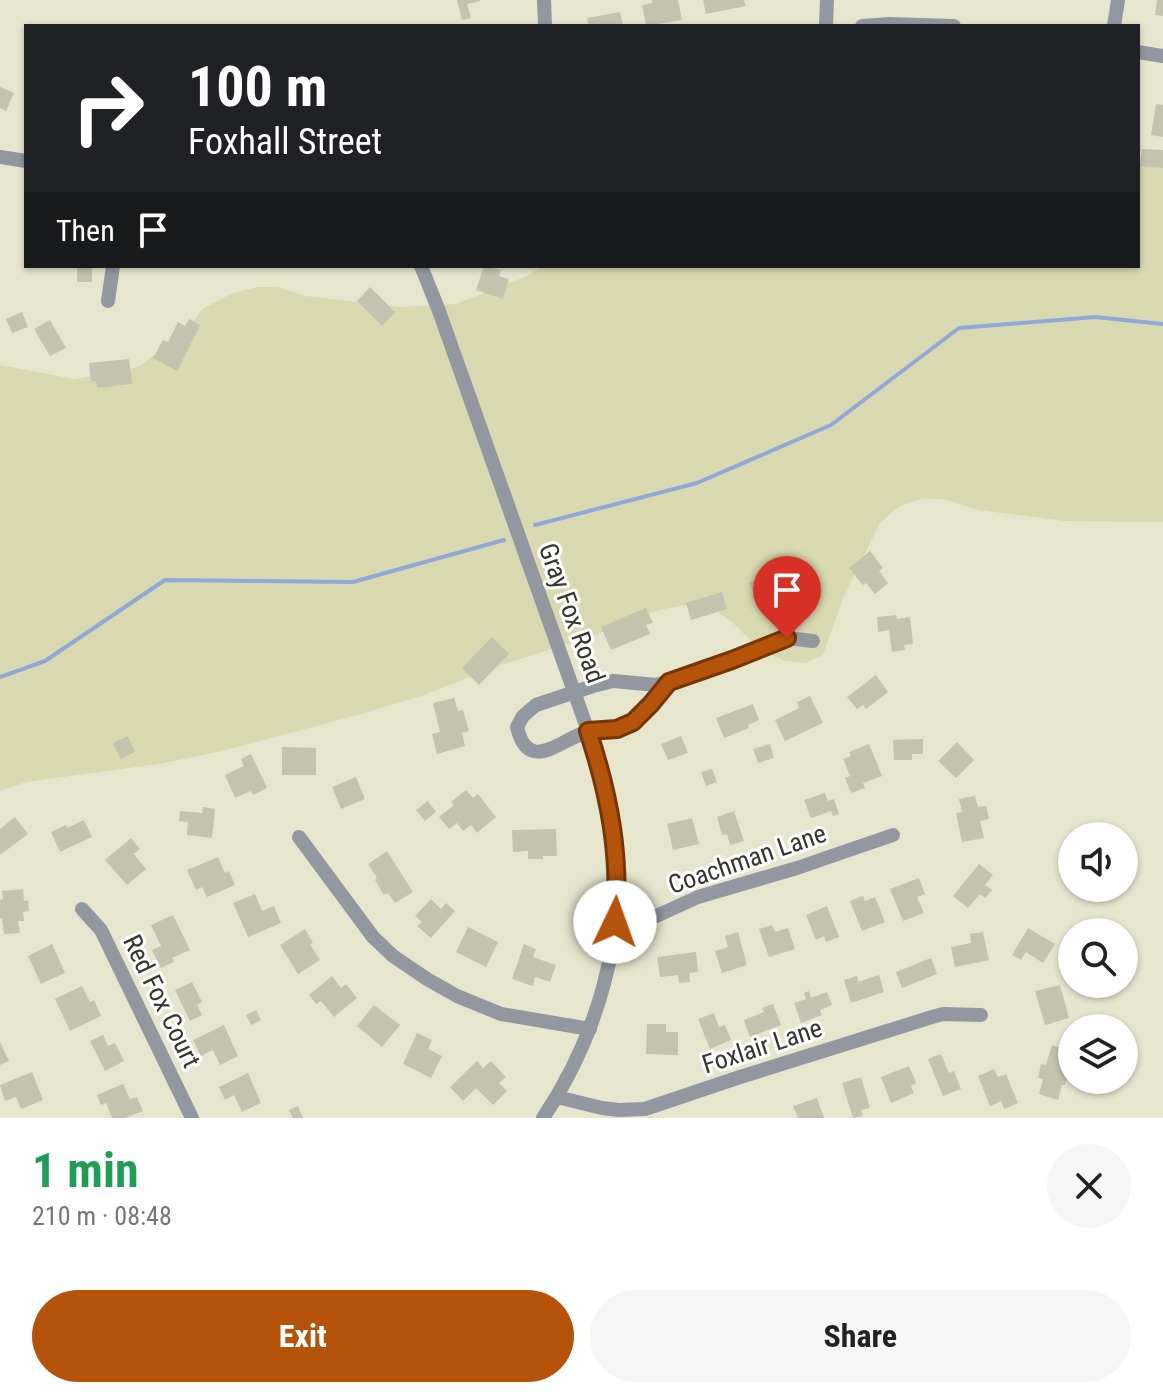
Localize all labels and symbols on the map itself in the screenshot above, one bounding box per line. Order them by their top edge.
street label: Gray Fox Road [533,539,611,687]
pin [753,556,821,638]
street label: Coachman Lane [664,818,830,900]
position arrow [573,880,657,964]
street label: Red Fox Court [117,930,207,1072]
street label: Foxlair Lane [698,1013,826,1079]

